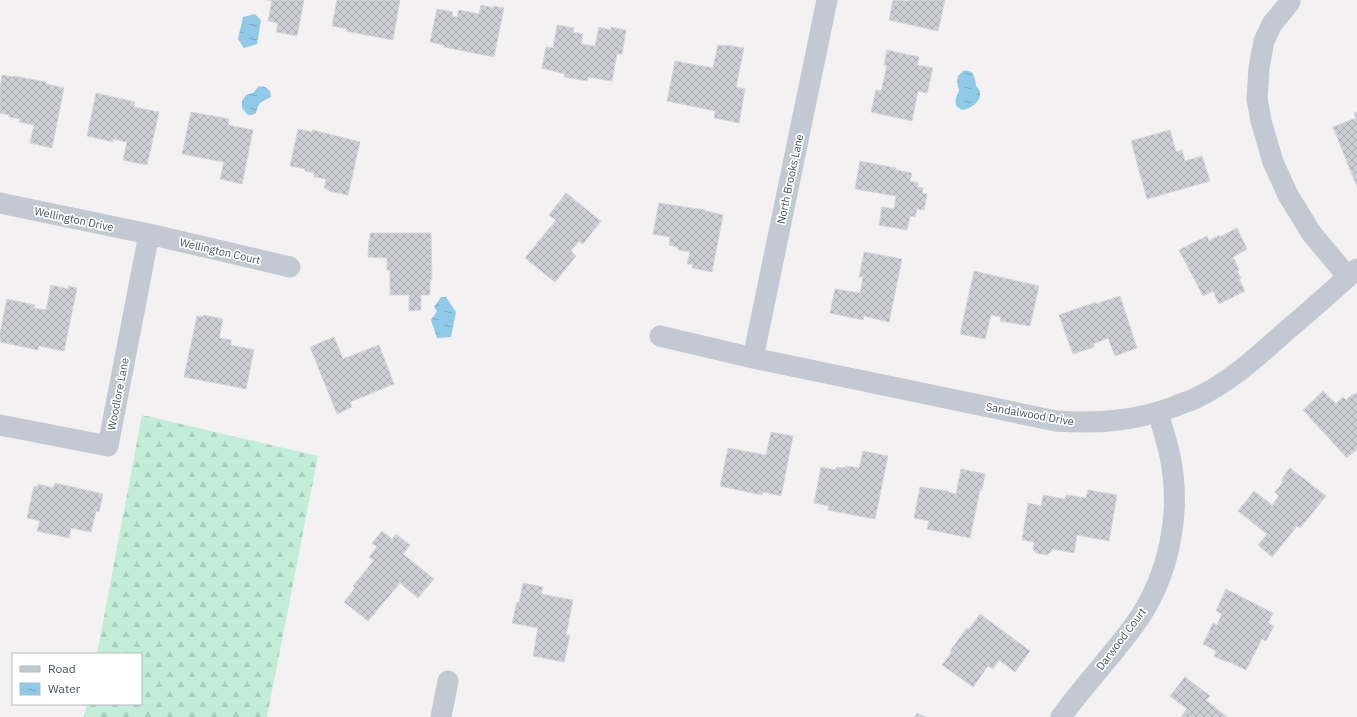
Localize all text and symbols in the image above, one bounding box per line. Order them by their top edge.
street label: North Brooks Lane [774,133,806,225]
street label: Wellington Drive [33,204,115,234]
street label: Wellington Court [178,235,262,267]
street label: Woodlore Lane [104,356,132,432]
street label: Sandalwood Drive [985,399,1075,429]
street label: Darwood Court [1093,605,1149,673]
legend [12,653,142,705]
text: Road [48,661,76,676]
text: Water [48,681,81,696]

